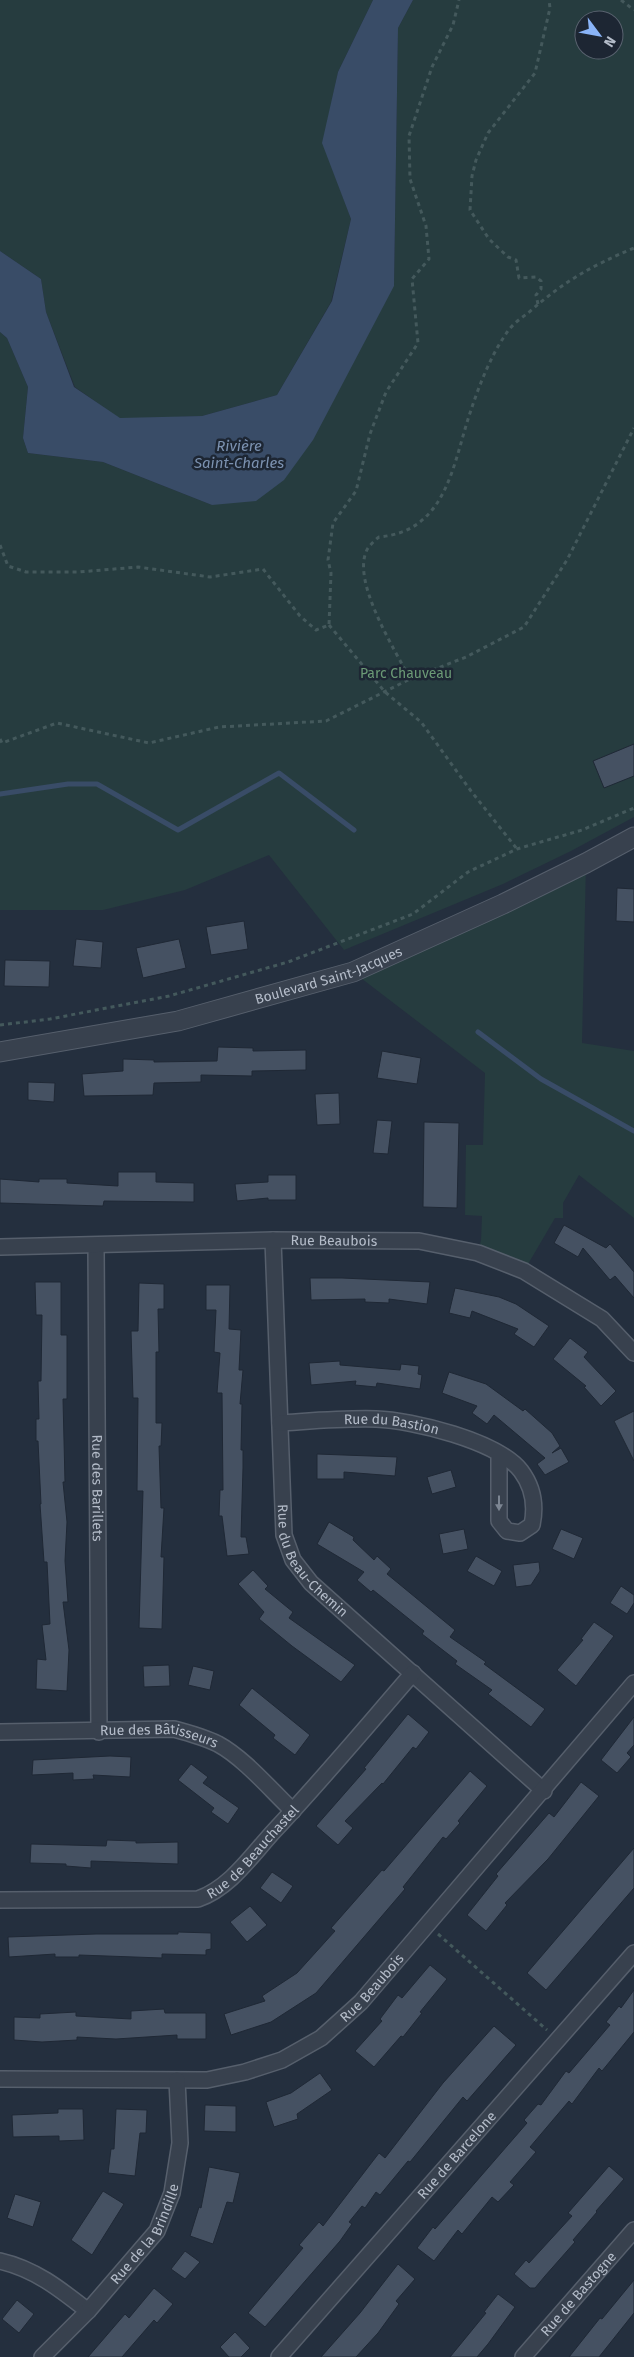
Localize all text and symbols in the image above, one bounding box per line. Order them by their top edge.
north arrow [574,10,624,60]
text: N [600,33,619,50]
water label: Rivière Saint-Charles [193,437,284,472]
park label: Parc Chauveau [360,665,452,682]
street label: Boulevard Saint-Jacques [253,943,405,1008]
street label: Rue Beaubois [290,1232,378,1250]
street label: Rue du Bastion [344,1411,441,1439]
street label: Rue des Barillets [88,1434,106,1542]
one-way arrow [495,1495,503,1511]
street label: Rue du Beau-Chemin [274,1504,351,1621]
street label: Rue des Bâtisseurs [100,1721,221,1752]
street label: Rue de Beauchastel [204,1802,303,1903]
street label: Rue Beaubois [337,1950,408,2026]
street label: Rue de Barcelone [414,2108,500,2203]
street label: Rue de la Brindille [107,2183,182,2288]
street label: Rue de Bastogne [537,2248,620,2340]

